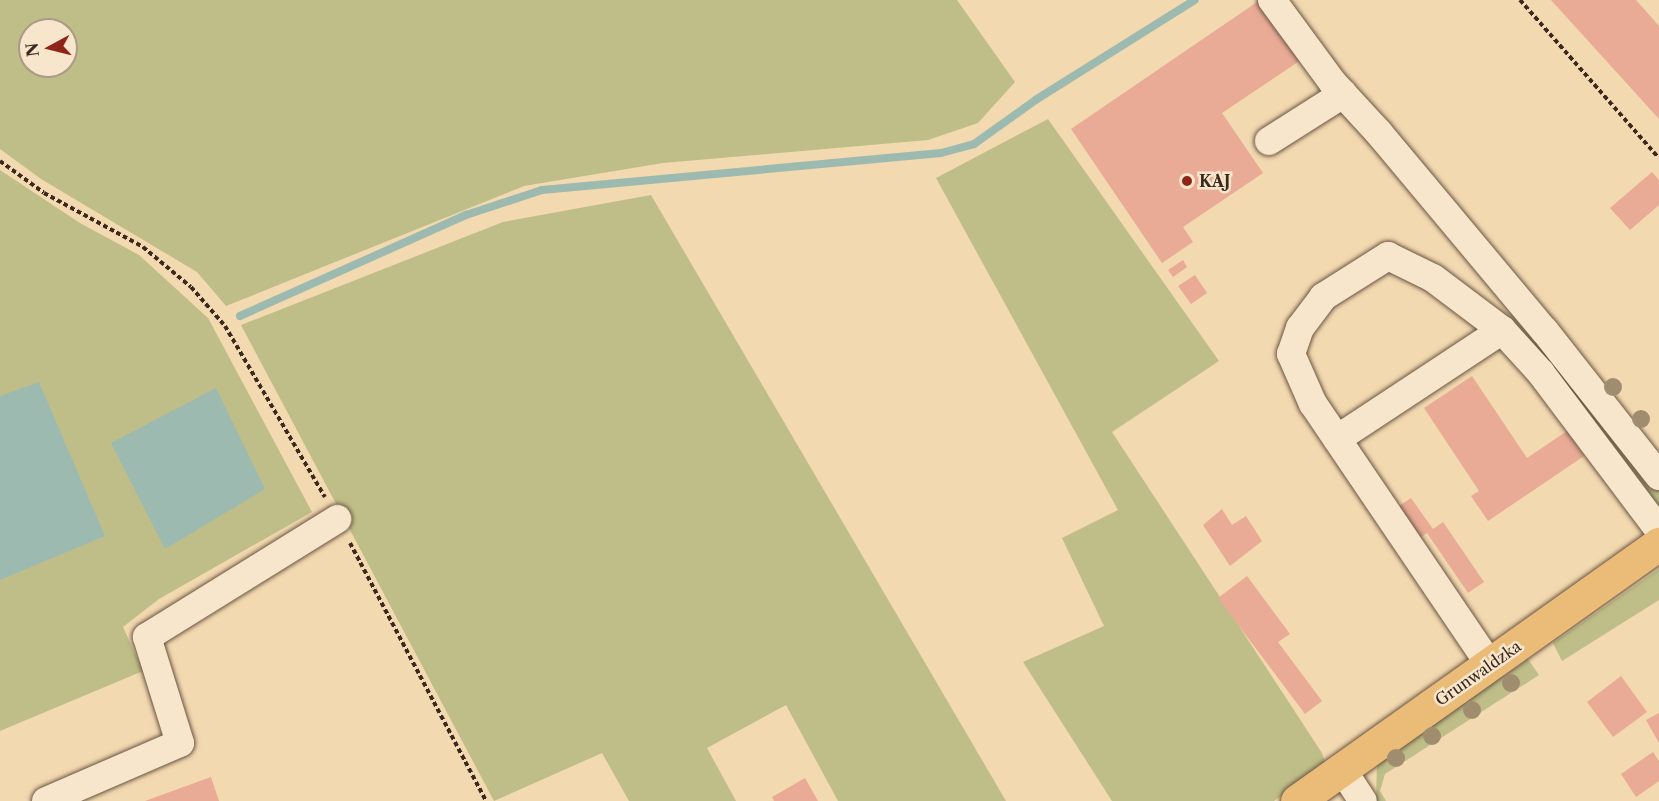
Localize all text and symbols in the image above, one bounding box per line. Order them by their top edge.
north arrow [18,18,78,78]
text: N [21,42,43,58]
place label: KAJ [1199,171,1231,191]
marker: KAJ [1180,174,1194,188]
street label: Grunwaldzka [1431,636,1525,710]

